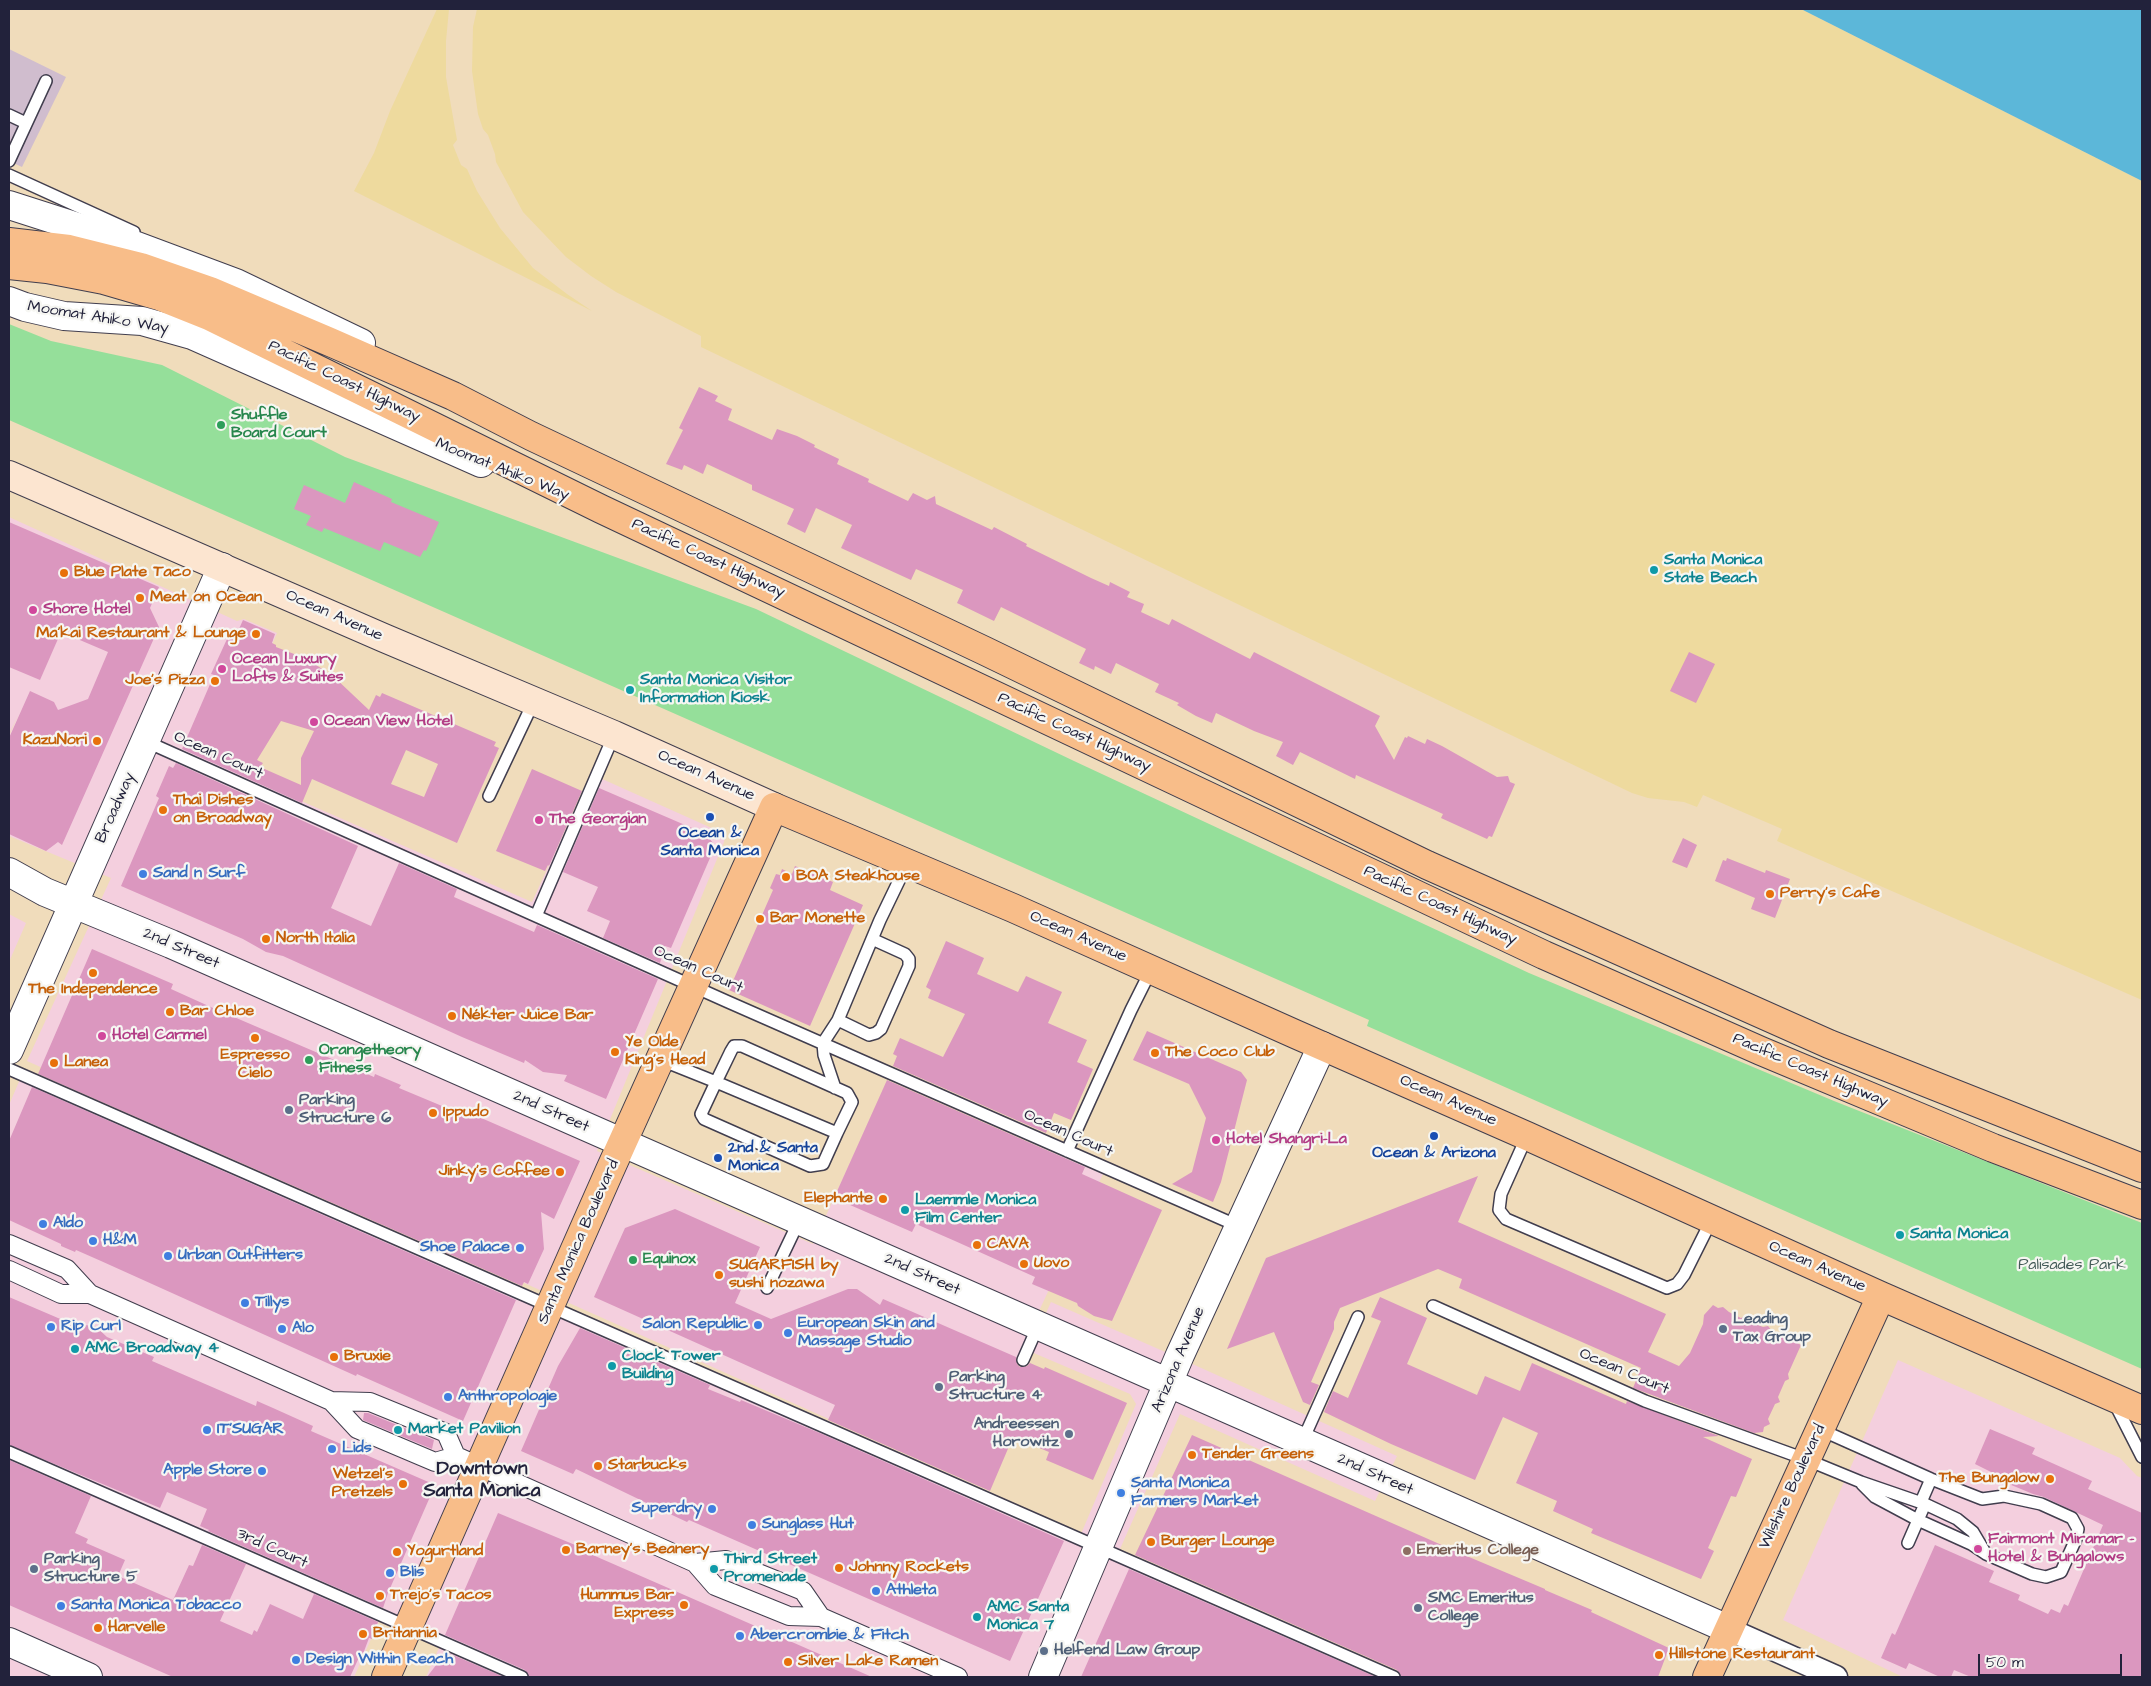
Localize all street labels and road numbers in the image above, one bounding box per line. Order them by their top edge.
street label: Moomat Ahiko Way [26,297,170,339]
street label: Pacific Coast Highway [265,337,423,427]
street label: Moomat Ahiko Way [432,434,572,506]
street label: Pacific Coast Highway [628,515,788,603]
street label: Ocean Avenue [283,586,385,646]
street label: Pacific Coast Highway [994,689,1154,777]
street label: Ocean Court [170,728,266,784]
street label: Ocean Avenue [655,746,757,806]
street label: Broadway [92,770,140,846]
street label: Pacific Coast Highway [1360,862,1520,950]
street label: Ocean Avenue [1027,907,1129,967]
street label: 2nd Street [140,924,222,974]
street label: Ocean Court [650,942,746,998]
street label: Pacific Coast Highway [1729,1030,1891,1112]
street label: Ocean Avenue [1397,1071,1499,1131]
street label: 2nd Street [510,1087,592,1137]
street label: Ocean Court [1020,1106,1116,1162]
street label: Santa Monica Boulevard [534,1157,624,1327]
street label: Ocean Avenue [1766,1237,1868,1297]
street label: 2nd Street [881,1250,963,1300]
street label: Arizona Avenue [1148,1304,1210,1416]
street label: Ocean Court [1576,1344,1672,1400]
street label: Wilshire Boulevard [1756,1422,1830,1552]
street label: 2nd Street [1334,1450,1416,1500]
street label: 3rd Court [234,1525,310,1573]

